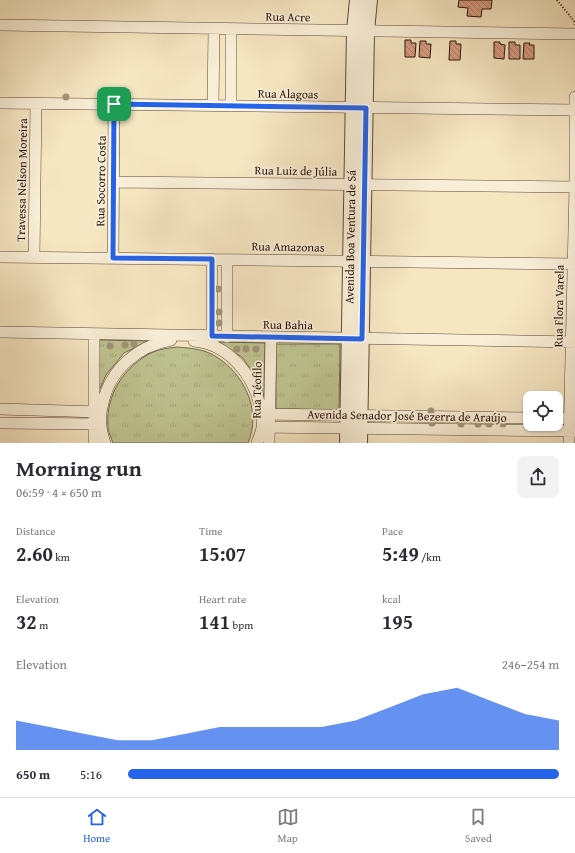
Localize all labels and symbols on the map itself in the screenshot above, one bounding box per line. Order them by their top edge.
street label: Rua Acre [266,8,311,25]
street label: Rua Alagoas [258,84,319,103]
pin [97,87,131,121]
street label: Travessa Nelson Moreira [12,118,31,242]
street label: Rua Socorro Costa [91,135,110,227]
street label: Rua Luiz de Júlia [255,161,338,180]
street label: Avenida Boa Ventura de Sá [340,170,360,304]
street label: Rua Amazonas [251,237,325,256]
street label: Rua Flora Varela [549,264,568,347]
street label: Rua Bahia [263,316,313,333]
street label: Rua Téofilo [248,361,265,419]
street label: Avenida Senador José Bezerra de Araújo [307,405,507,426]

